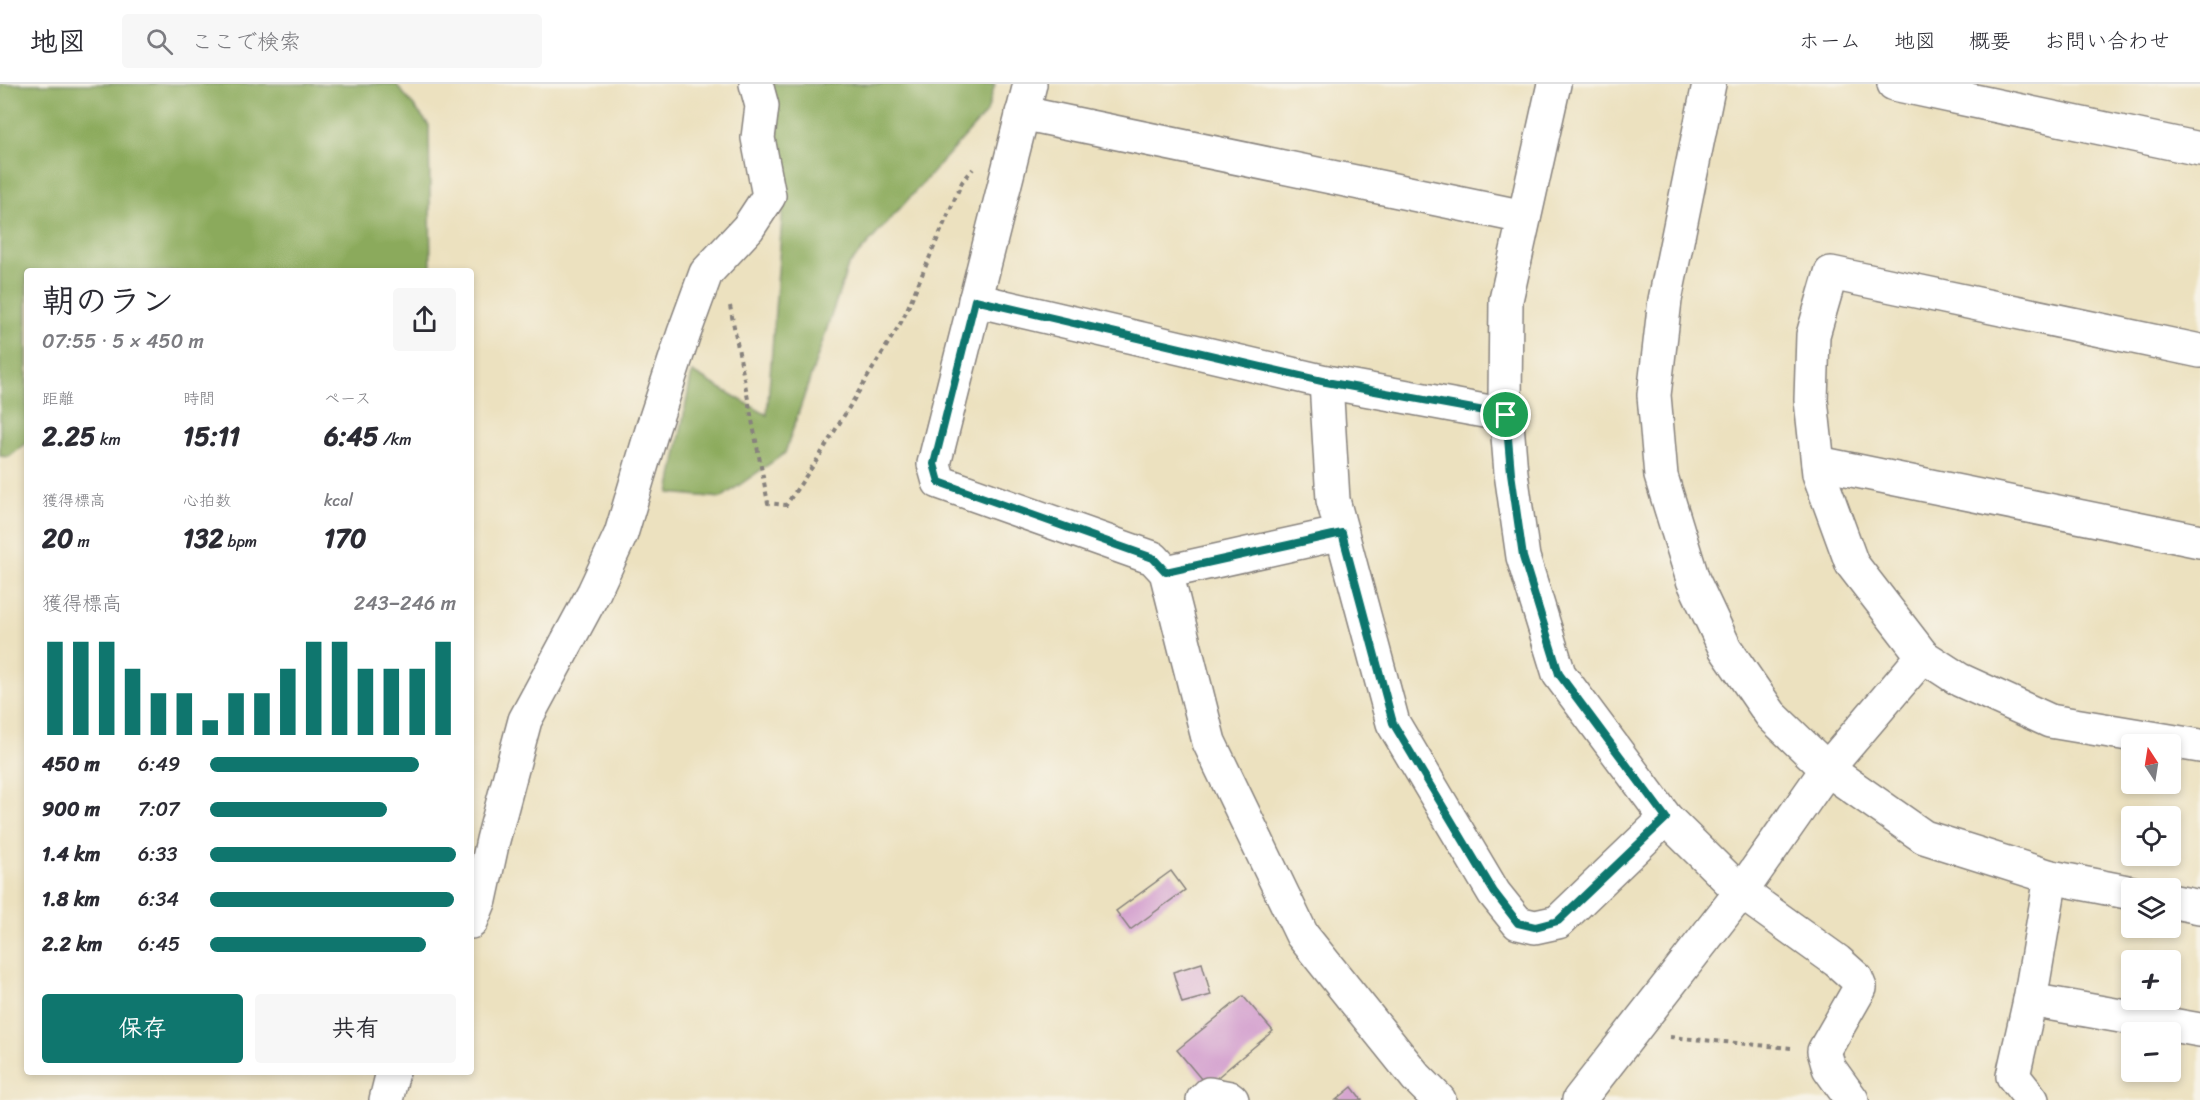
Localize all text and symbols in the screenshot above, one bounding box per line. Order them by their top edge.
search box [122,14,542,68]
text: 地図 [30,17,86,66]
text: ここで検索 [191,22,301,61]
text: ホーム [1799,22,1861,60]
text: 地図 [1894,22,1936,60]
text: 概要 [1969,22,2011,60]
text: お問い合わせ [2044,22,2170,60]
icon: search [143,25,176,58]
text: 朝のラン [42,272,174,330]
button: share [393,288,456,351]
text: 07:55 · 5 × 450 m [42,324,204,359]
text: 距離 [42,384,74,413]
text: 時間 [183,384,215,413]
text: ペース [324,384,371,413]
pin [1480,389,1531,440]
icon: arrive [1489,398,1522,431]
text: 2.25 [42,413,96,459]
text: 15:11 [183,413,240,459]
text: 6:45 [324,413,379,459]
text: km [96,425,121,454]
text: /km [379,425,412,454]
text: 獲得標高 [42,486,106,515]
text: 心拍数 [183,486,231,515]
text: kcal [324,486,353,515]
text: 20 [42,515,73,561]
text: 132 [183,515,223,561]
text: 170 [324,515,366,561]
text: m [73,527,90,556]
text: bpm [223,527,257,556]
text: 獲得標高 [42,586,122,621]
text: 243–246 m [354,586,456,621]
north arrow [2121,734,2181,794]
map controls [2121,734,2181,1082]
text: 450 m [42,747,100,782]
text: 6:49 [138,747,180,782]
text: 900 m [42,792,100,827]
text: 7:07 [138,792,180,827]
button: locate [2121,806,2181,866]
text: 1.4 km [42,837,100,872]
text: 6:33 [138,837,177,872]
button: layers [2121,878,2181,938]
text: 1.8 km [42,882,100,917]
text: 6:34 [138,882,179,917]
text: 2.2 km [42,927,102,962]
text: 6:45 [138,927,180,962]
button: + [2121,950,2181,1010]
button: 保存 [42,994,243,1063]
button: 共有 [255,994,456,1063]
button: − [2121,1022,2181,1082]

